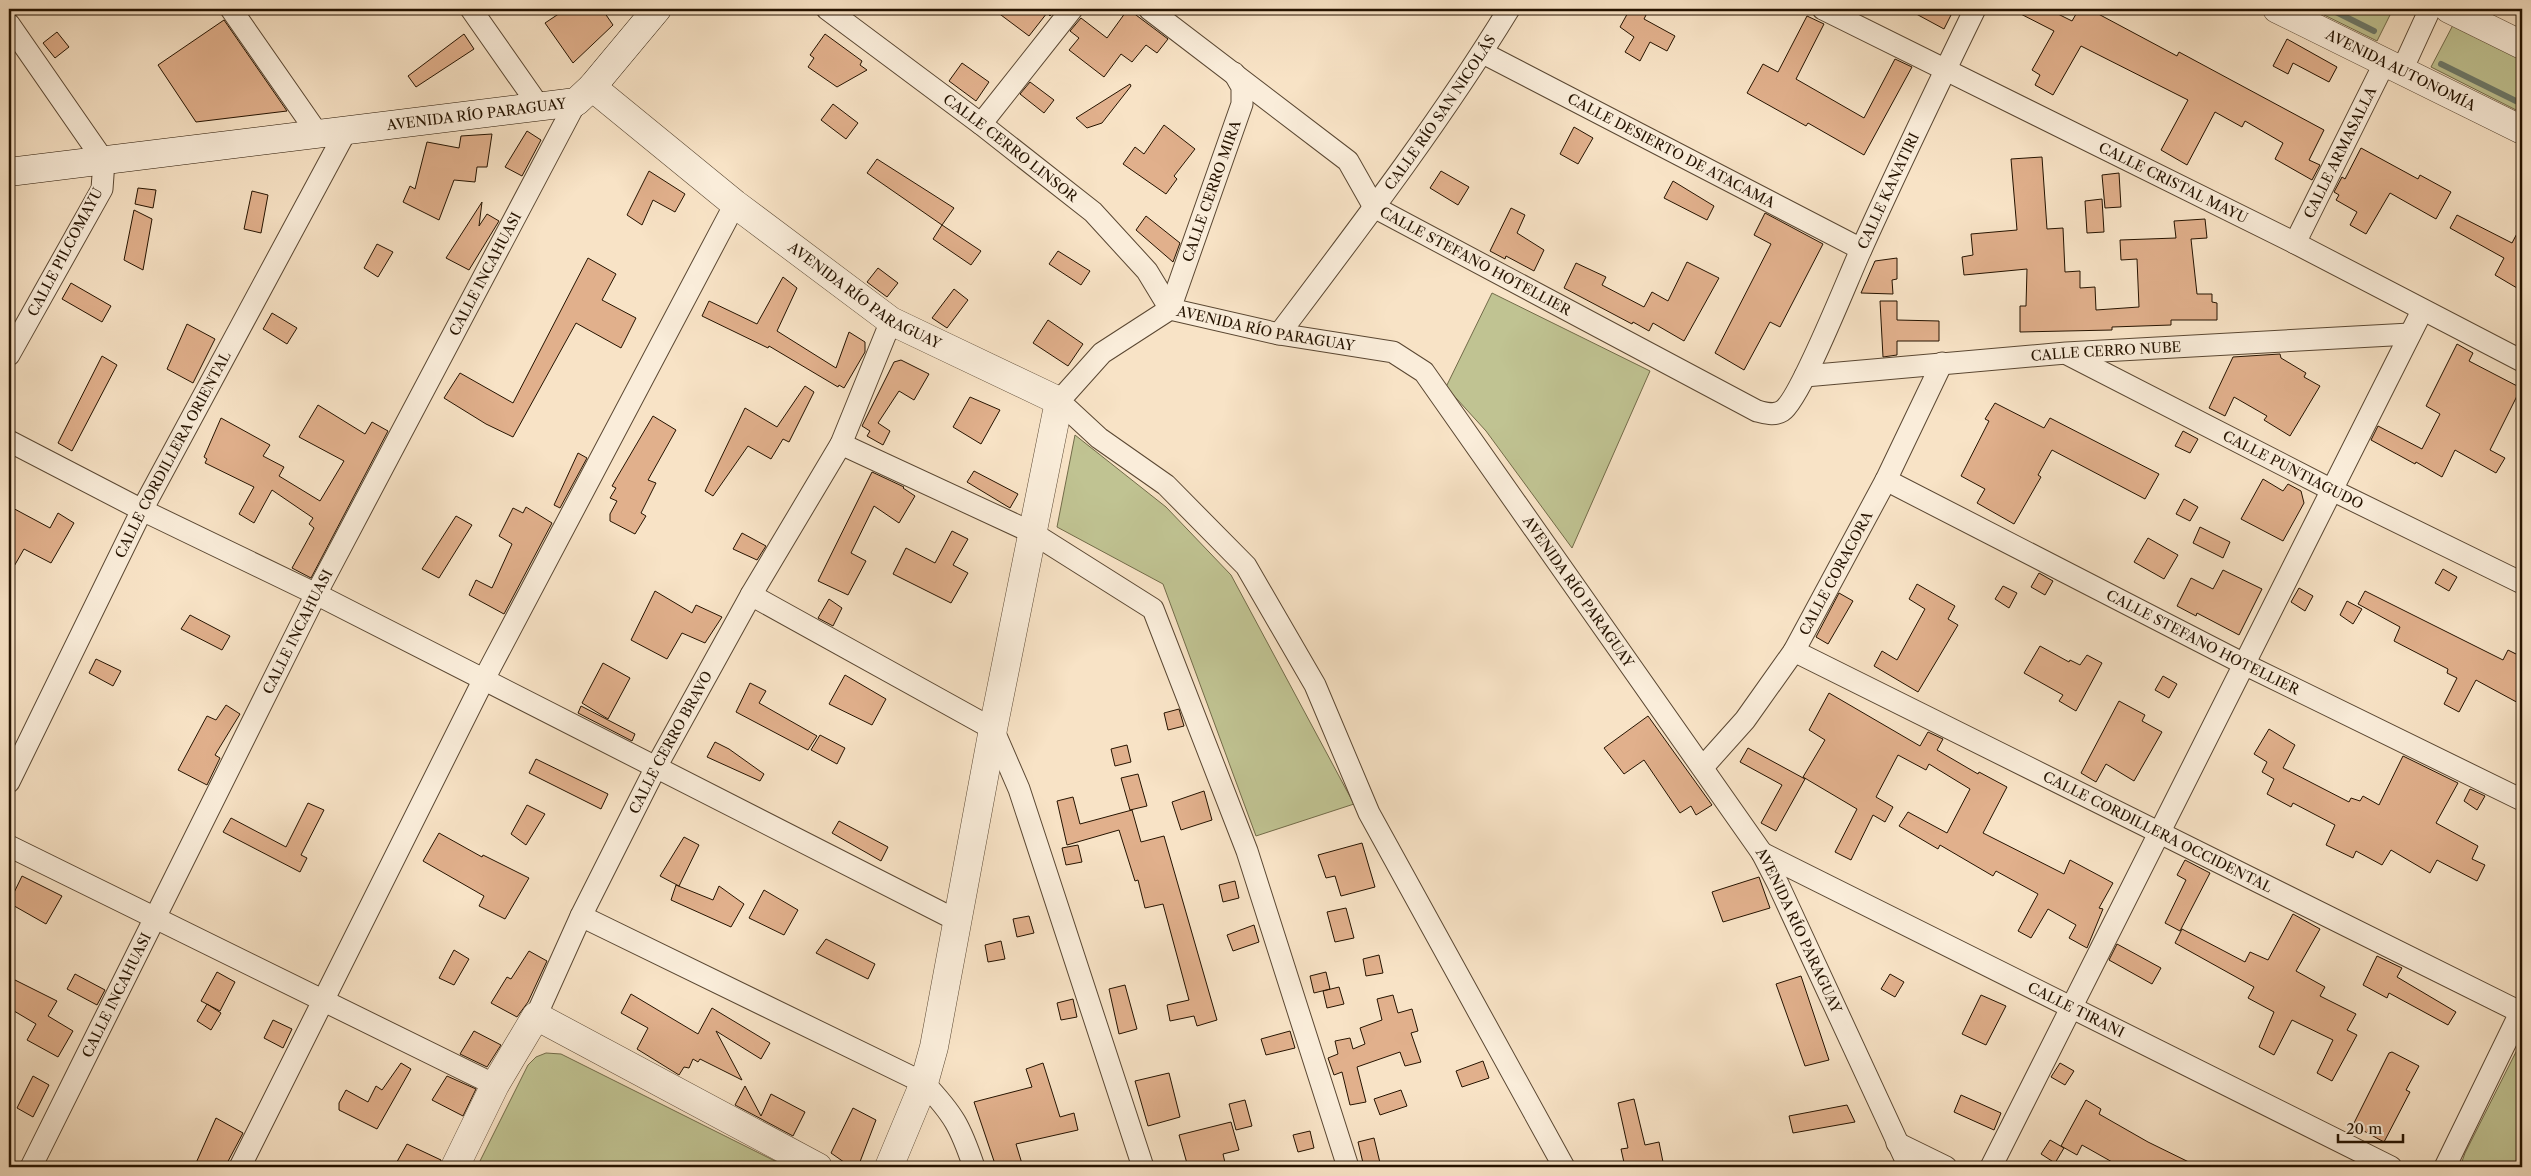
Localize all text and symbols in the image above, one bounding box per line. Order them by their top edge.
street label: AVENIDA AUTONOMÍA [2322,25,2479,115]
street label: CALLE RÍO SAN NICOLÁS [1381,31,1500,194]
street label: CALLE ARMASALLA [2300,83,2381,221]
street label: CALLE DESIERTO DE ATACAMA [1564,89,1779,212]
street label: CALLE CERRO LINSOR [940,90,1082,206]
street label: AVENIDA RÍO PARAGUAY [385,94,568,134]
street label: CALLE CERRO MIRA [1178,117,1245,264]
street label: CALLE KANATIRI [1854,130,1923,252]
street label: CALLE CRISTAL MAYU [2096,138,2251,227]
street label: CALLE PILCOMAYU [24,185,107,319]
street label: CALLE STEFANO HOTELLIER [1377,203,1575,320]
street label: CALLE INCAHUASI [445,209,525,339]
street label: AVENIDA RÍO PARAGUAY [784,237,945,353]
street label: AVENIDA RÍO PARAGUAY [1174,302,1357,355]
street label: CALLE CERRO NUBE [2030,338,2182,365]
street label: CALLE CORDILLERA ORIENTAL [111,348,235,561]
street label: CALLE PUNTIAGUDO [2220,426,2366,513]
street label: CALLE CORACORA [1795,507,1877,638]
street label: AVENIDA RÍO PARAGUAY [1518,512,1638,672]
street label: CALLE INCAHUASI [259,566,336,697]
street label: CALLE STEFANO HOTELLIER [2103,586,2303,699]
street label: CALLE CERRO BRAVO [625,668,716,817]
street label: CALLE CORDILLERA OCCIDENTAL [2040,767,2275,896]
street label: AVENIDA RÍO PARAGUAY [1751,843,1846,1017]
street label: CALLE INCAHUASI [78,930,155,1061]
street label: CALLE TIRANI [2025,978,2127,1041]
scale bar [2338,1111,2404,1143]
text: 20 m [2346,1119,2382,1138]

